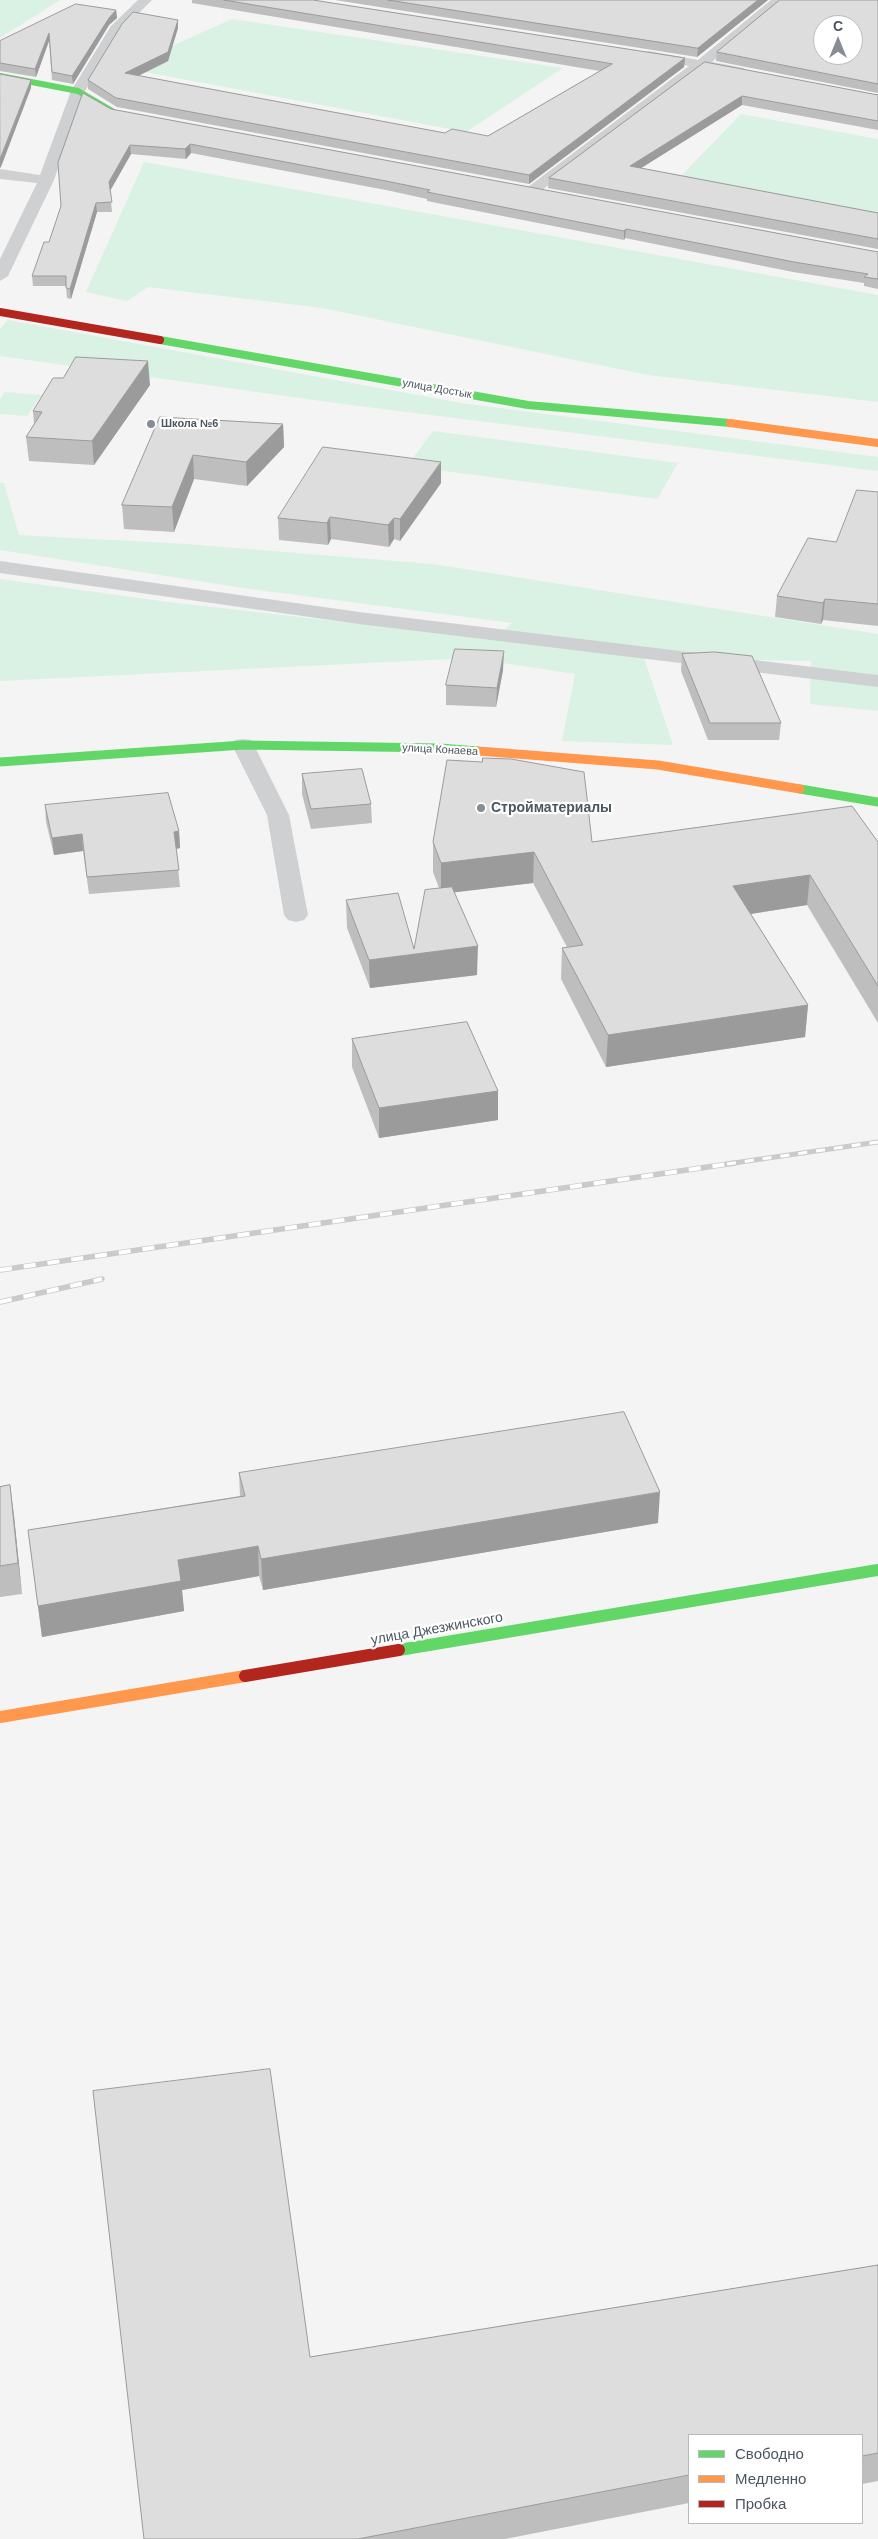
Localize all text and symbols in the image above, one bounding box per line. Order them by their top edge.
north arrow [813,15,863,65]
text: С [833,18,843,34]
street label: улица Достык [401,376,473,402]
place label: Школа №6 [161,417,218,431]
marker: Школа №6 [145,418,157,430]
street label: улица Конаева [402,741,478,759]
place label: Стройматериалы [491,800,612,816]
marker: Стройматериалы [475,802,487,814]
street label: улица Джезжинского [370,1609,504,1649]
legend [688,2434,863,2524]
text: Свободно [735,2445,804,2462]
text: Медленно [735,2470,806,2487]
text: Пробка [735,2495,786,2512]

